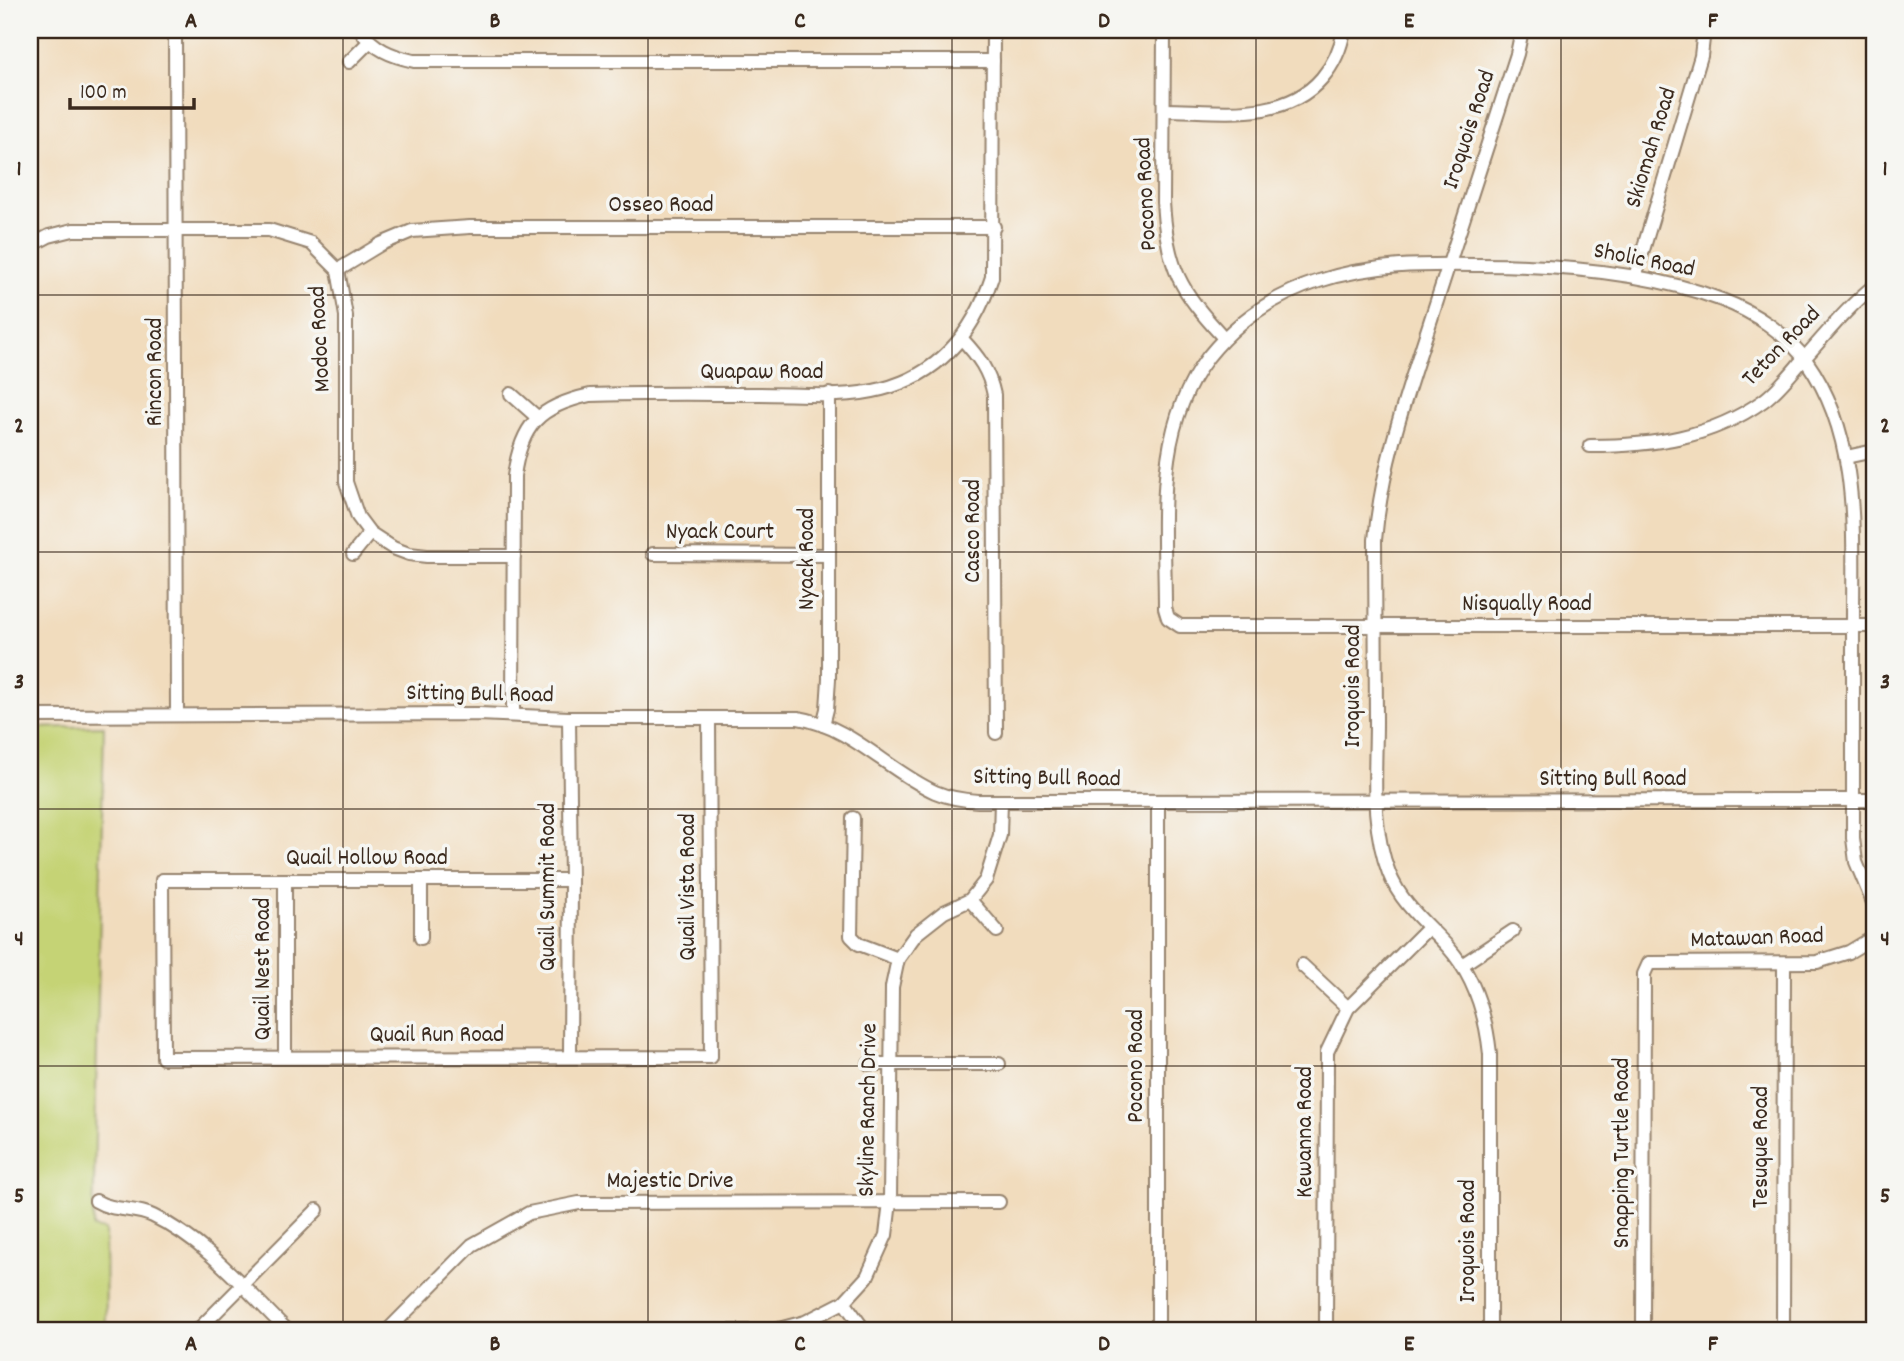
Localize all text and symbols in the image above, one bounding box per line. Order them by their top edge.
text: A [185,6,197,39]
text: B [490,6,501,39]
text: C [794,6,806,39]
text: D [1098,6,1110,39]
text: E [1404,6,1415,39]
text: F [1708,6,1719,39]
scale bar [70,66,194,110]
street label: Iroquois Road [1435,66,1505,194]
text: 100 m [80,79,127,109]
street label: Skiomah Road [1618,83,1686,213]
street label: Pocono Road [1127,136,1167,252]
text: 1 [16,154,22,187]
text: 1 [1882,154,1888,187]
street label: Osseo Road [608,189,714,223]
street label: Sholic Road [1591,235,1697,287]
street label: Modoc Road [301,285,341,393]
street label: Teton Road [1735,299,1829,395]
street label: Rincon Road [139,318,173,426]
street label: Quapaw Road [700,356,824,390]
text: 2 [14,411,24,444]
text: 2 [1880,411,1890,444]
street label: Casco Road [957,479,991,583]
street label: Nyack Road [791,508,825,610]
street label: Nyack Court [666,516,774,550]
street label: Nisqually Road [1462,588,1592,622]
street label: Iroquois Road [1337,624,1371,748]
text: 3 [14,667,24,700]
text: 3 [1880,667,1890,700]
street label: Sitting Bull Road [406,677,554,713]
street label: Sitting Bull Road [973,761,1121,797]
street label: Sitting Bull Road [1539,763,1687,797]
street label: Quail Summit Road [532,803,566,971]
street label: Quail Vista Road [672,813,706,961]
street label: Quail Hollow Road [286,842,448,876]
street label: Quail Nest Road [247,898,281,1040]
street label: Matawan Road [1690,920,1824,958]
text: 4 [14,924,24,957]
text: 4 [1880,924,1890,957]
street label: Pocono Road [1120,1009,1154,1123]
street label: Quail Run Road [370,1019,504,1053]
street label: Skyline Ranch Drive [850,1023,888,1197]
street label: Snapping Turtle Road [1606,1058,1640,1248]
street label: Kewanna Road [1289,1066,1323,1198]
street label: Tesuque Road [1745,1086,1779,1208]
street label: Majestic Drive [607,1165,733,1199]
street label: Iroquois Road [1452,1179,1486,1303]
text: 5 [14,1181,24,1214]
text: 5 [1880,1181,1890,1214]
text: A [185,1329,197,1361]
text: B [490,1329,501,1361]
text: C [794,1329,806,1361]
text: D [1098,1329,1110,1361]
text: E [1404,1329,1415,1361]
text: F [1708,1329,1719,1361]

